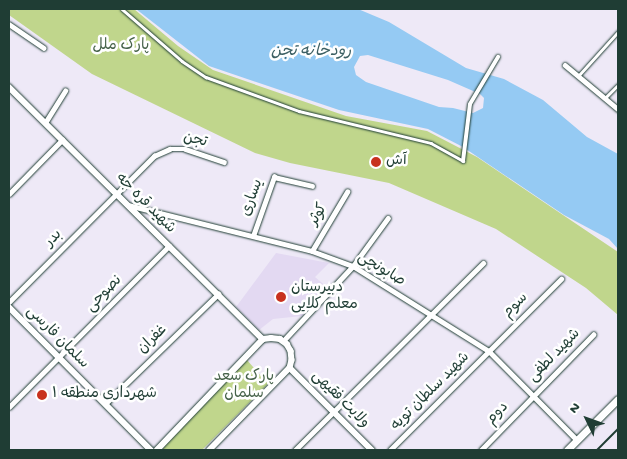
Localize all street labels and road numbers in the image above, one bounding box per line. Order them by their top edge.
street label: تجن [181,130,209,152]
street label: شهید قره جه [111,170,179,238]
street label: یساری [238,177,268,219]
street label: کوثر [305,201,333,229]
street label: بدر [41,226,67,252]
street label: صابونچی [354,249,408,291]
street label: نصوحی [83,272,127,316]
street label: سوم [500,290,532,322]
street label: سلمان فارسی [22,303,92,373]
street label: غفران [134,322,172,358]
street label: شهید لطفی [525,326,585,386]
street label: شهید سلطان تویه [388,349,474,435]
street label: ولایت فقیهی [307,367,373,433]
street label: دوم [483,399,513,429]

